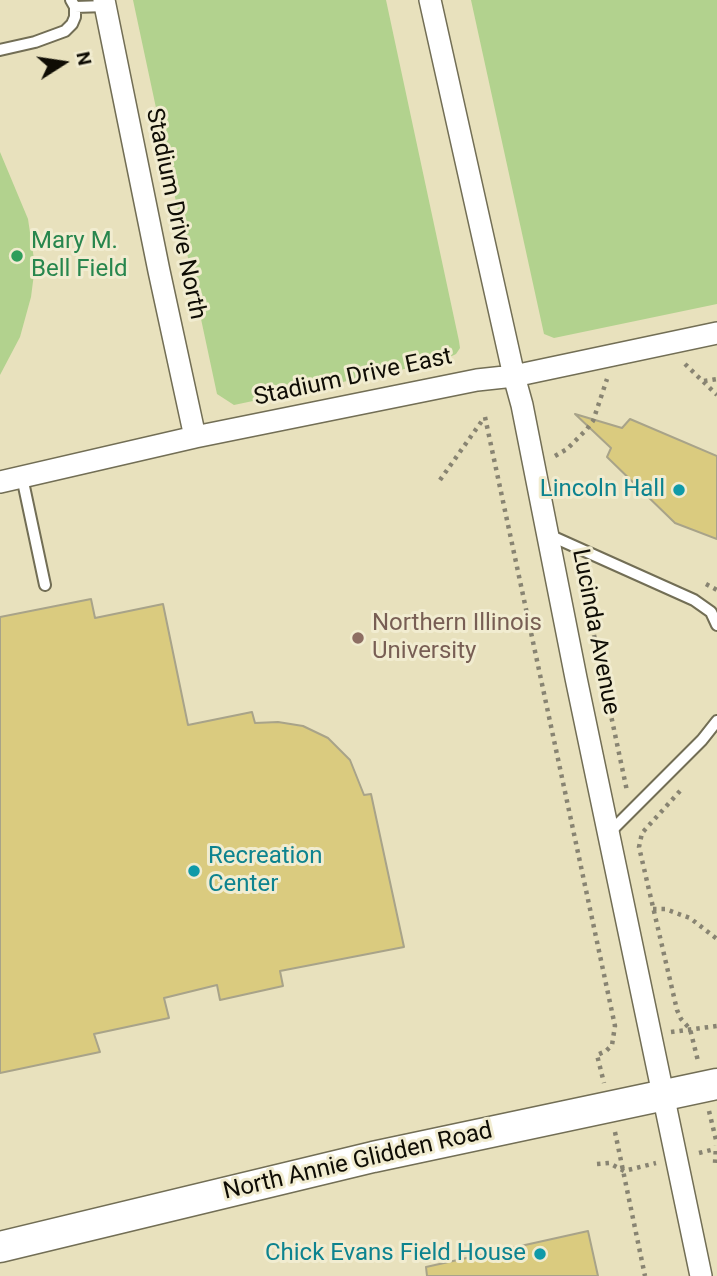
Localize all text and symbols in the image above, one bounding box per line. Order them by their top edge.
north arrow [28,28,98,98]
text: N [71,50,97,67]
street label: Stadium Drive North [139,106,211,322]
place label: Mary M. Bell Field [31,228,128,284]
marker: Mary M. Bell Field [9,248,25,264]
street label: Stadium Drive East [251,343,455,413]
place label: Lincoln Hall [540,476,665,504]
marker: Lincoln Hall [671,482,687,498]
street label: Lucinda Avenue [565,547,625,717]
place label: Northern Illinois University [372,610,542,666]
marker: Northern Illinois University [350,630,366,646]
place label: Recreation Center [208,843,322,899]
marker: Recreation Center [186,863,202,879]
street label: North Annie Glidden Road [221,1117,495,1207]
place label: Chick Evans Field House [265,1240,526,1268]
marker: Chick Evans Field House [532,1246,548,1262]

